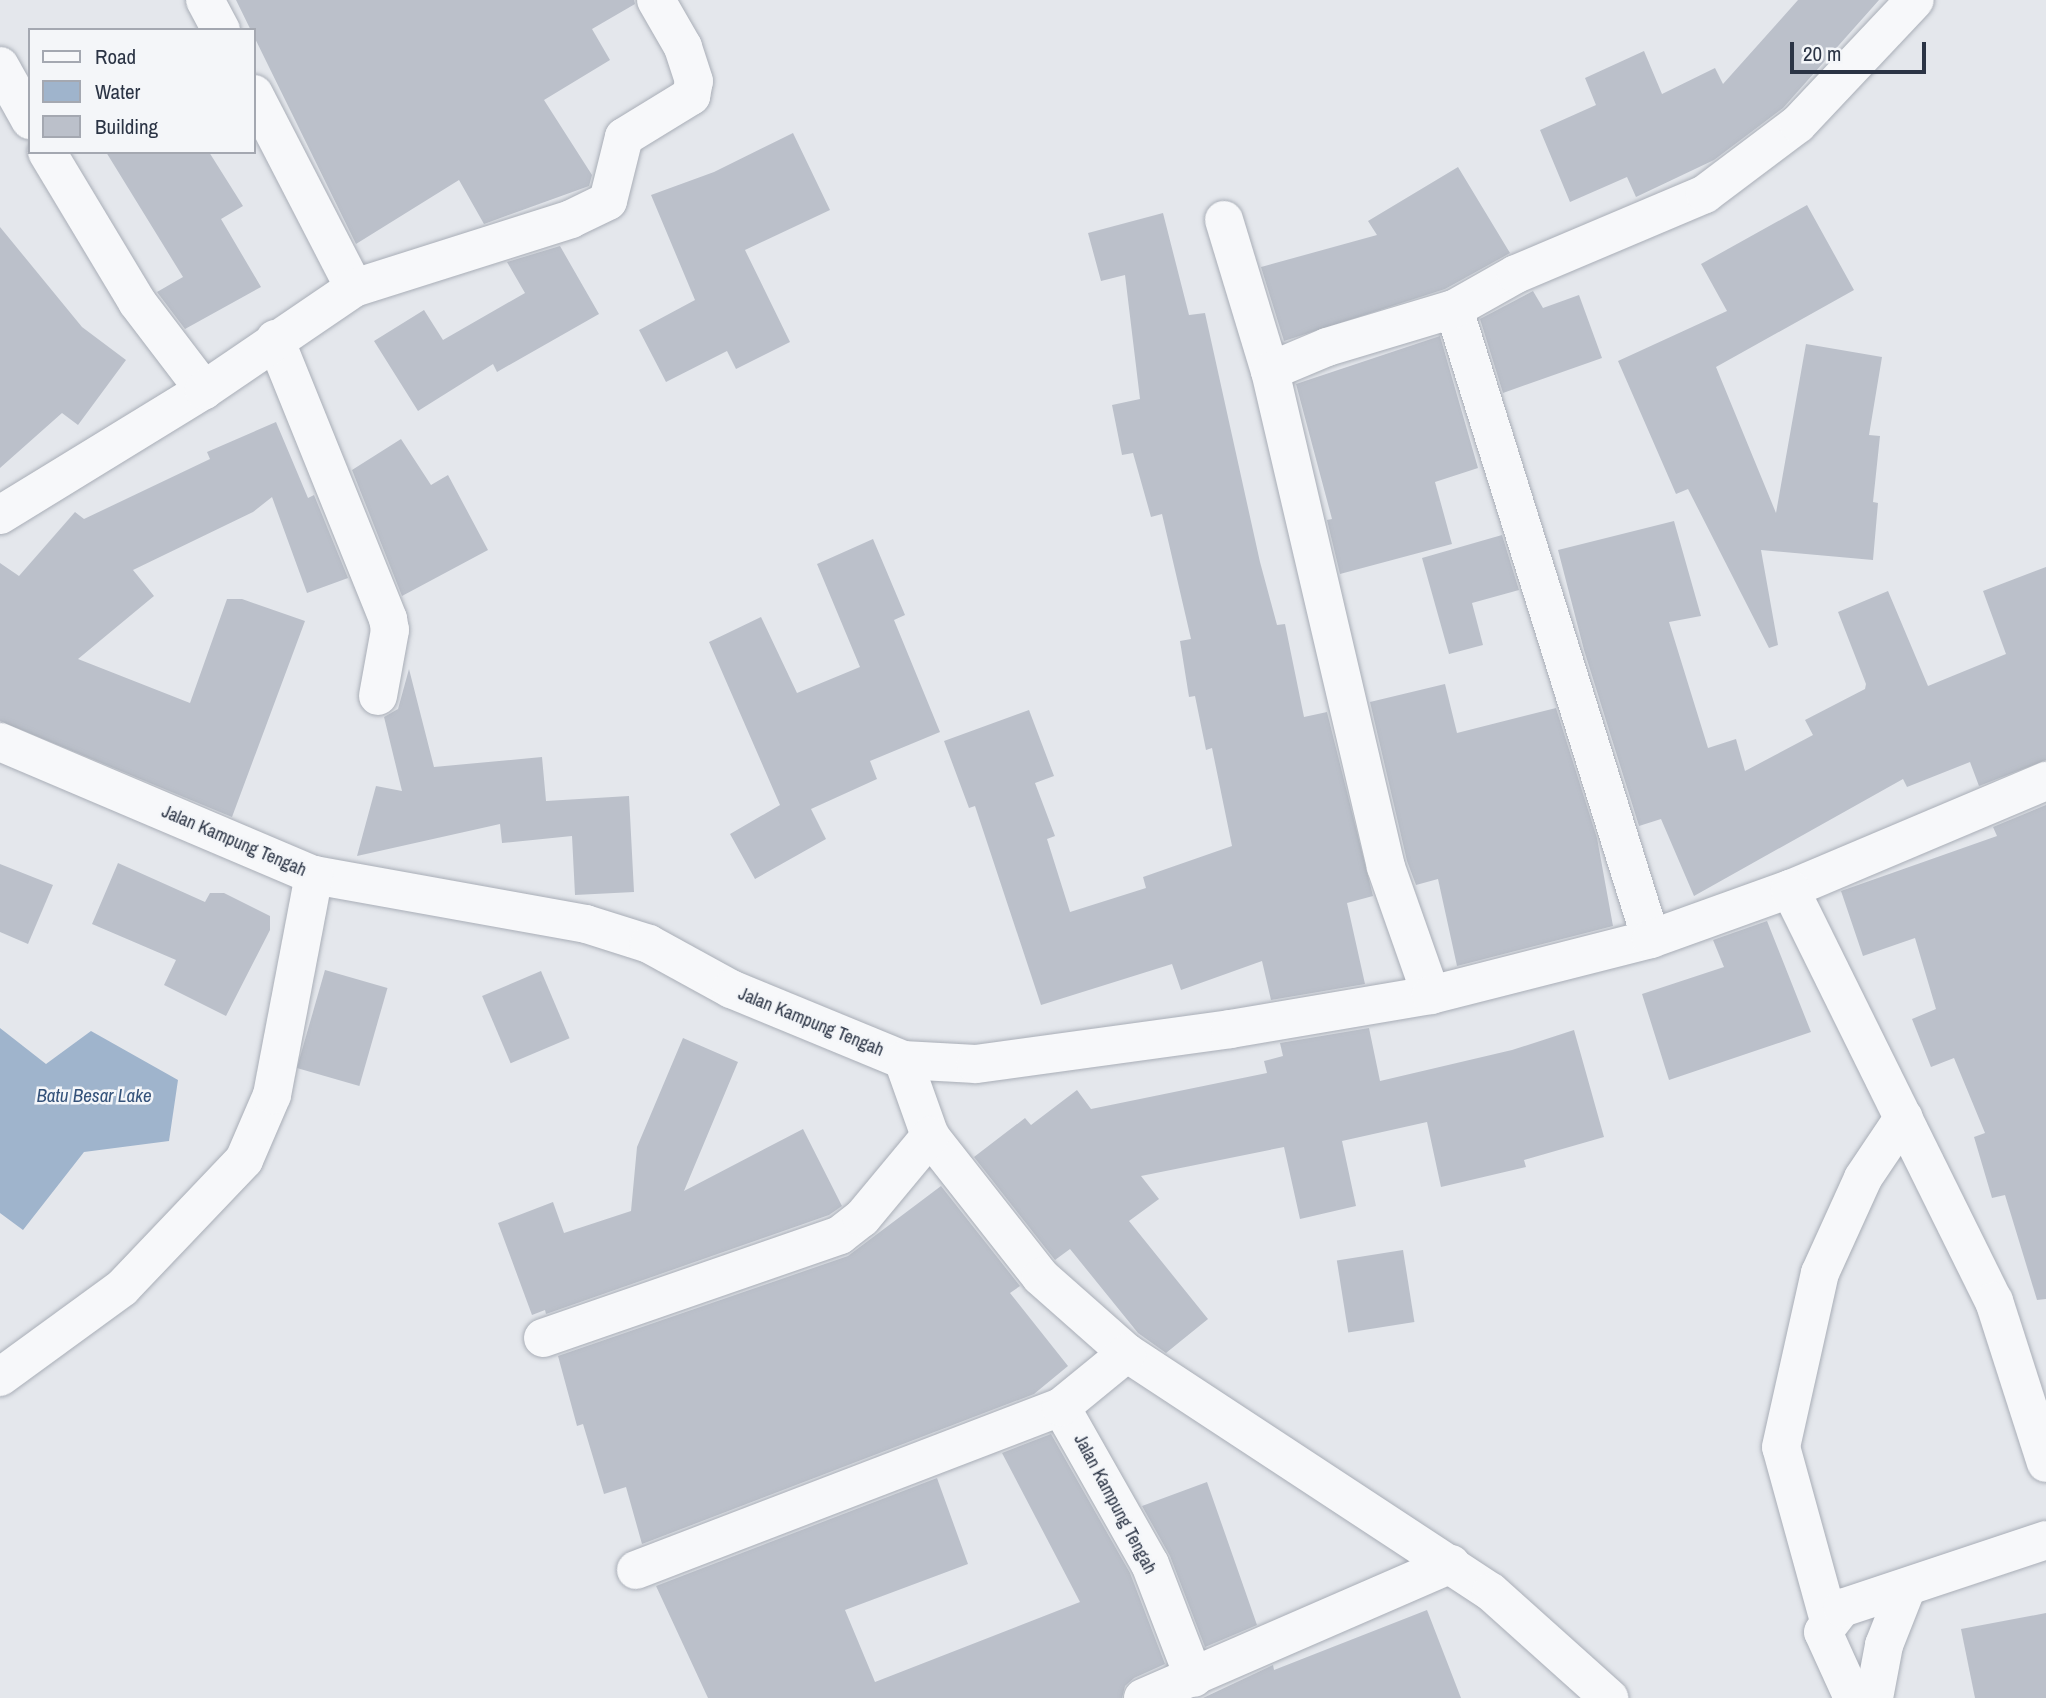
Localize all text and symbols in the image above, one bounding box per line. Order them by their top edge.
legend [28,28,256,154]
scale bar [1794,28,1930,72]
text: 20 m [1803,39,1841,68]
text: Road [95,42,136,71]
text: Water [95,77,140,106]
text: Building [95,112,158,141]
street label: Jalan Kampung Tengah [158,801,310,881]
street label: Jalan Kampung Tengah [735,983,887,1061]
water label: Batu Besar Lake [36,1085,152,1107]
street label: Jalan Kampung Tengah [1069,1430,1161,1578]

